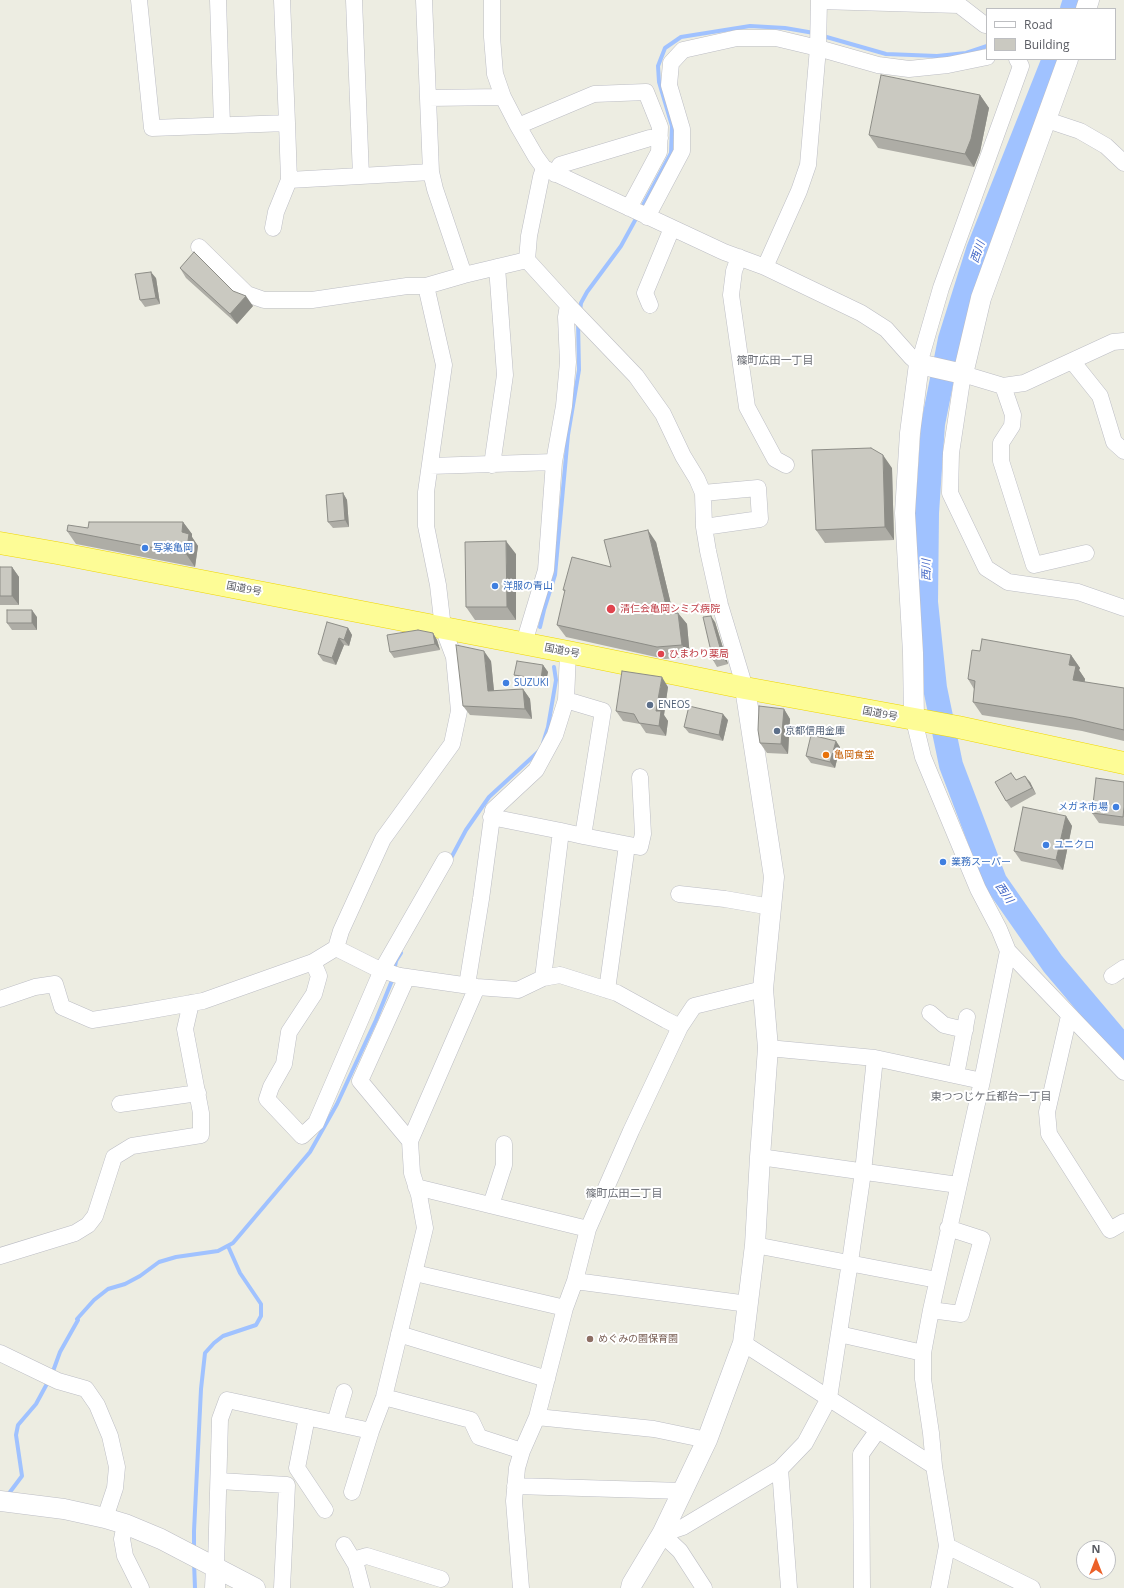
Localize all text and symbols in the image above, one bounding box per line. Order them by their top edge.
legend [986,8,1116,60]
text: Road [1024,16,1053,33]
text: Building [1024,36,1069,53]
water label: 西川 [968,239,988,265]
district label: 篠町広田一丁目 [737,354,813,368]
place label: 写楽亀岡 [153,542,193,554]
marker: 写楽亀岡 [140,543,150,553]
water label: 西川 [920,559,934,581]
street label: 国道9号 [225,580,263,598]
place label: 洋服の青山 [503,580,553,592]
marker: 洋服の青山 [490,581,500,591]
marker: 清仁会亀岡シミズ病院 [605,603,617,615]
place label: 清仁会亀岡シミズ病院 [620,603,720,615]
street label: 国道9号 [543,642,581,660]
place label: ひまわり薬局 [669,648,729,660]
marker: ひまわり薬局 [656,649,666,659]
place label: SUZUKI [514,677,549,689]
marker: SUZUKI [501,678,511,688]
place label: ENEOS [658,699,690,711]
marker: ENEOS [645,700,655,710]
street label: 国道9号 [861,705,899,723]
place label: 京都信用金庫 [785,725,845,737]
marker: 京都信用金庫 [772,726,782,736]
place label: 亀岡食堂 [834,749,874,761]
marker: 亀岡食堂 [821,750,831,760]
place label: メガネ市場 [1058,801,1108,813]
marker: メガネ市場 [1111,802,1121,812]
place label: ユニクロ [1054,839,1094,851]
marker: ユニクロ [1041,840,1051,850]
place label: 業務スーパー [951,856,1011,868]
marker: 業務スーパー [938,857,948,867]
water label: 西川 [992,880,1016,906]
district label: 東つつじケ丘都台一丁目 [931,1090,1051,1104]
district label: 篠町広田二丁目 [586,1187,662,1201]
place label: めぐみの園保育園 [598,1333,678,1345]
marker: めぐみの園保育園 [585,1334,595,1344]
north arrow [1076,1540,1116,1580]
text: N [1092,1541,1100,1556]

